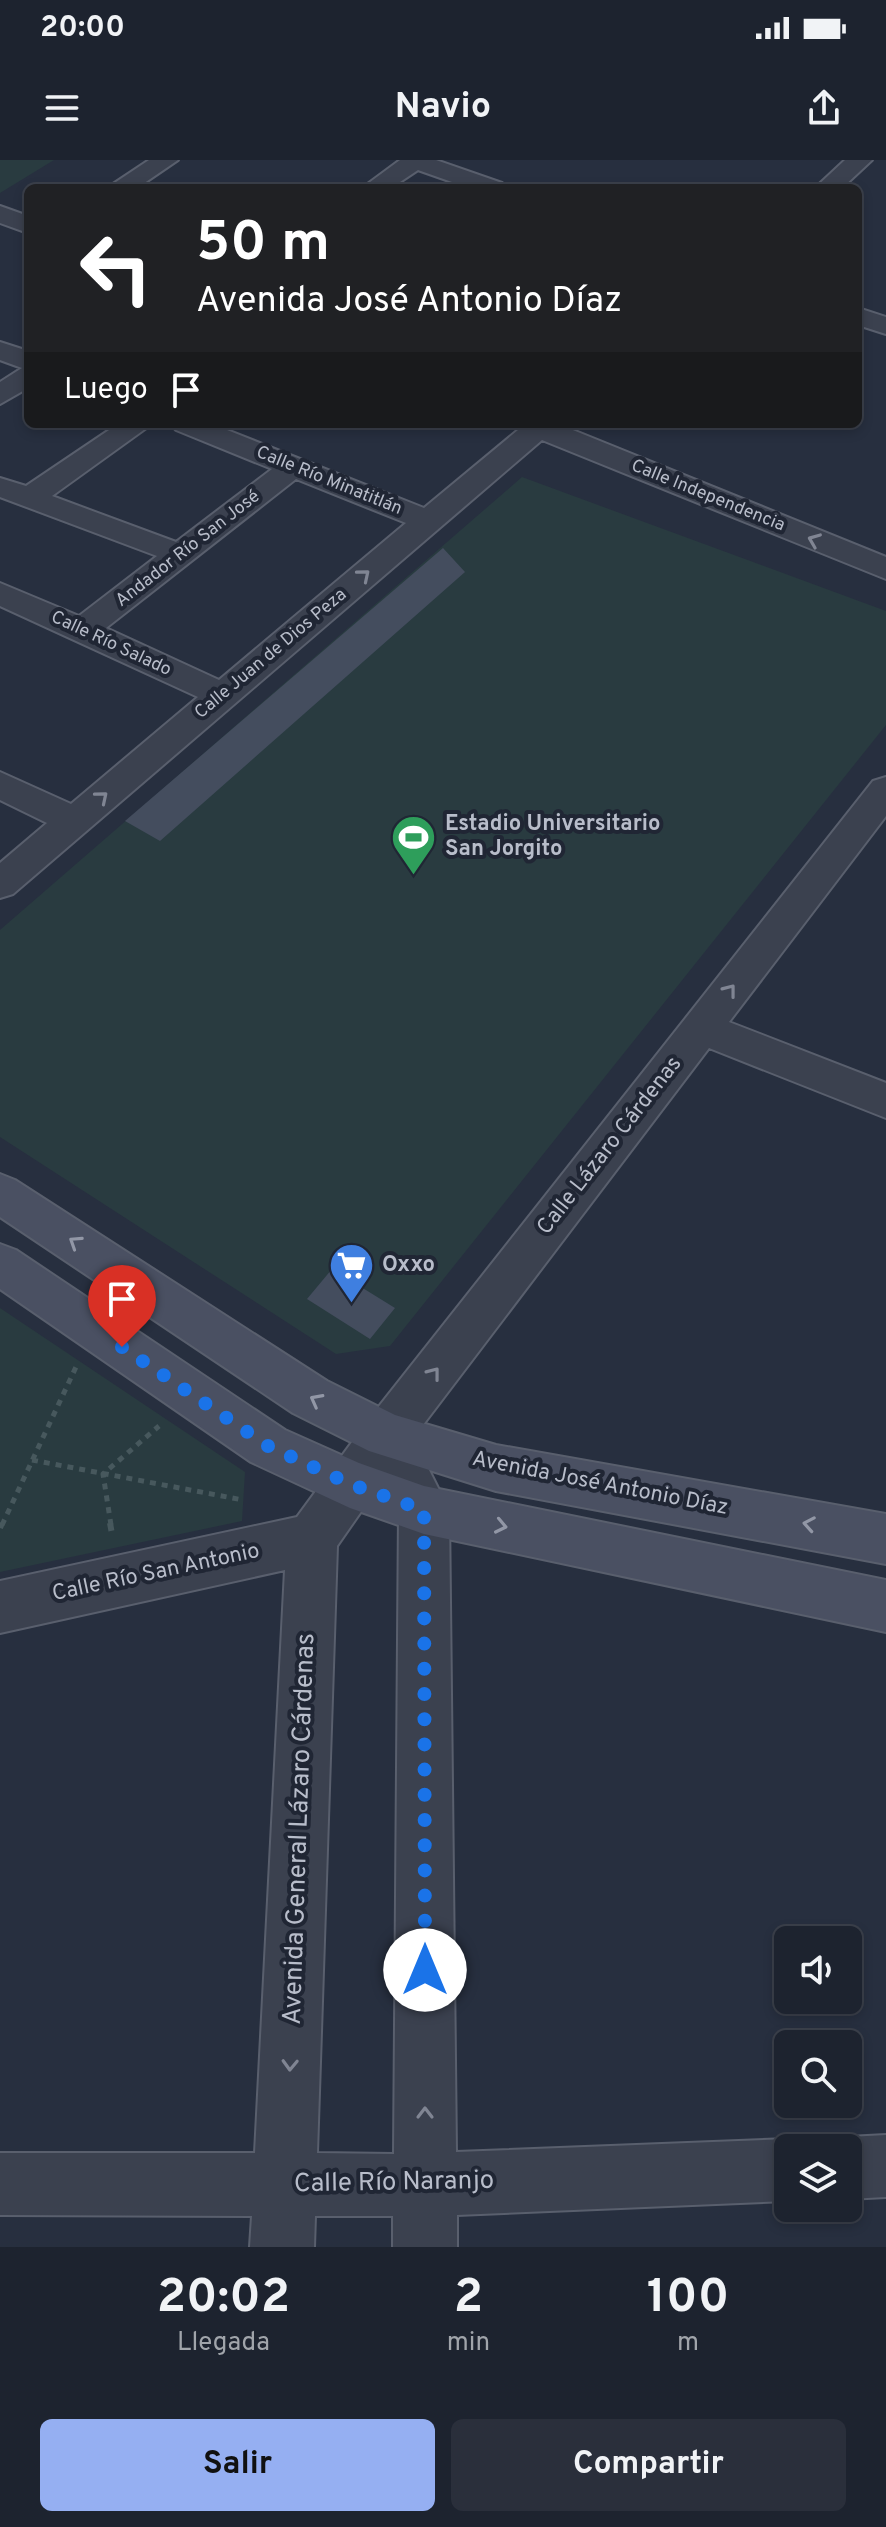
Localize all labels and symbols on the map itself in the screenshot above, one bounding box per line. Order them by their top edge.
street label: Calle Río Minatitlán [253,441,405,521]
street label: Calle Independencia [628,455,788,537]
street label: Andador Río San José [111,485,265,613]
one-way arrow [808,533,822,549]
one-way arrow [355,570,370,585]
street label: Calle Juan de Dios Peza [190,584,352,724]
street label: Calle Río Salado [47,606,175,682]
one-way arrow [93,792,107,807]
place label: Estadio Universitario San Jorgito [445,811,661,863]
sports icon: Estadio Universitario San Jorgito [390,813,438,876]
one-way arrow [720,985,735,999]
street label: Calle Lázaro Cárdenas [532,1051,688,1241]
one-way arrow [69,1237,84,1252]
supermarket icon: Oxxo [327,1241,375,1304]
place label: Oxxo [382,1252,435,1279]
pin [88,1265,156,1347]
one-way arrow [424,1367,438,1382]
one-way arrow [310,1394,325,1410]
street label: Avenida José Antonio Díaz [470,1446,730,1522]
one-way arrow [493,1517,507,1534]
one-way arrow [803,1517,816,1534]
street label: Calle Río San Antonio [50,1538,262,1608]
street label: Avenida General Lázaro Cárdenas [277,1633,323,2025]
position arrow [383,1928,467,2012]
one-way arrow [282,2059,299,2072]
one-way arrow [416,2106,434,2119]
street label: Calle Río Naranjo [293,2165,495,2201]

